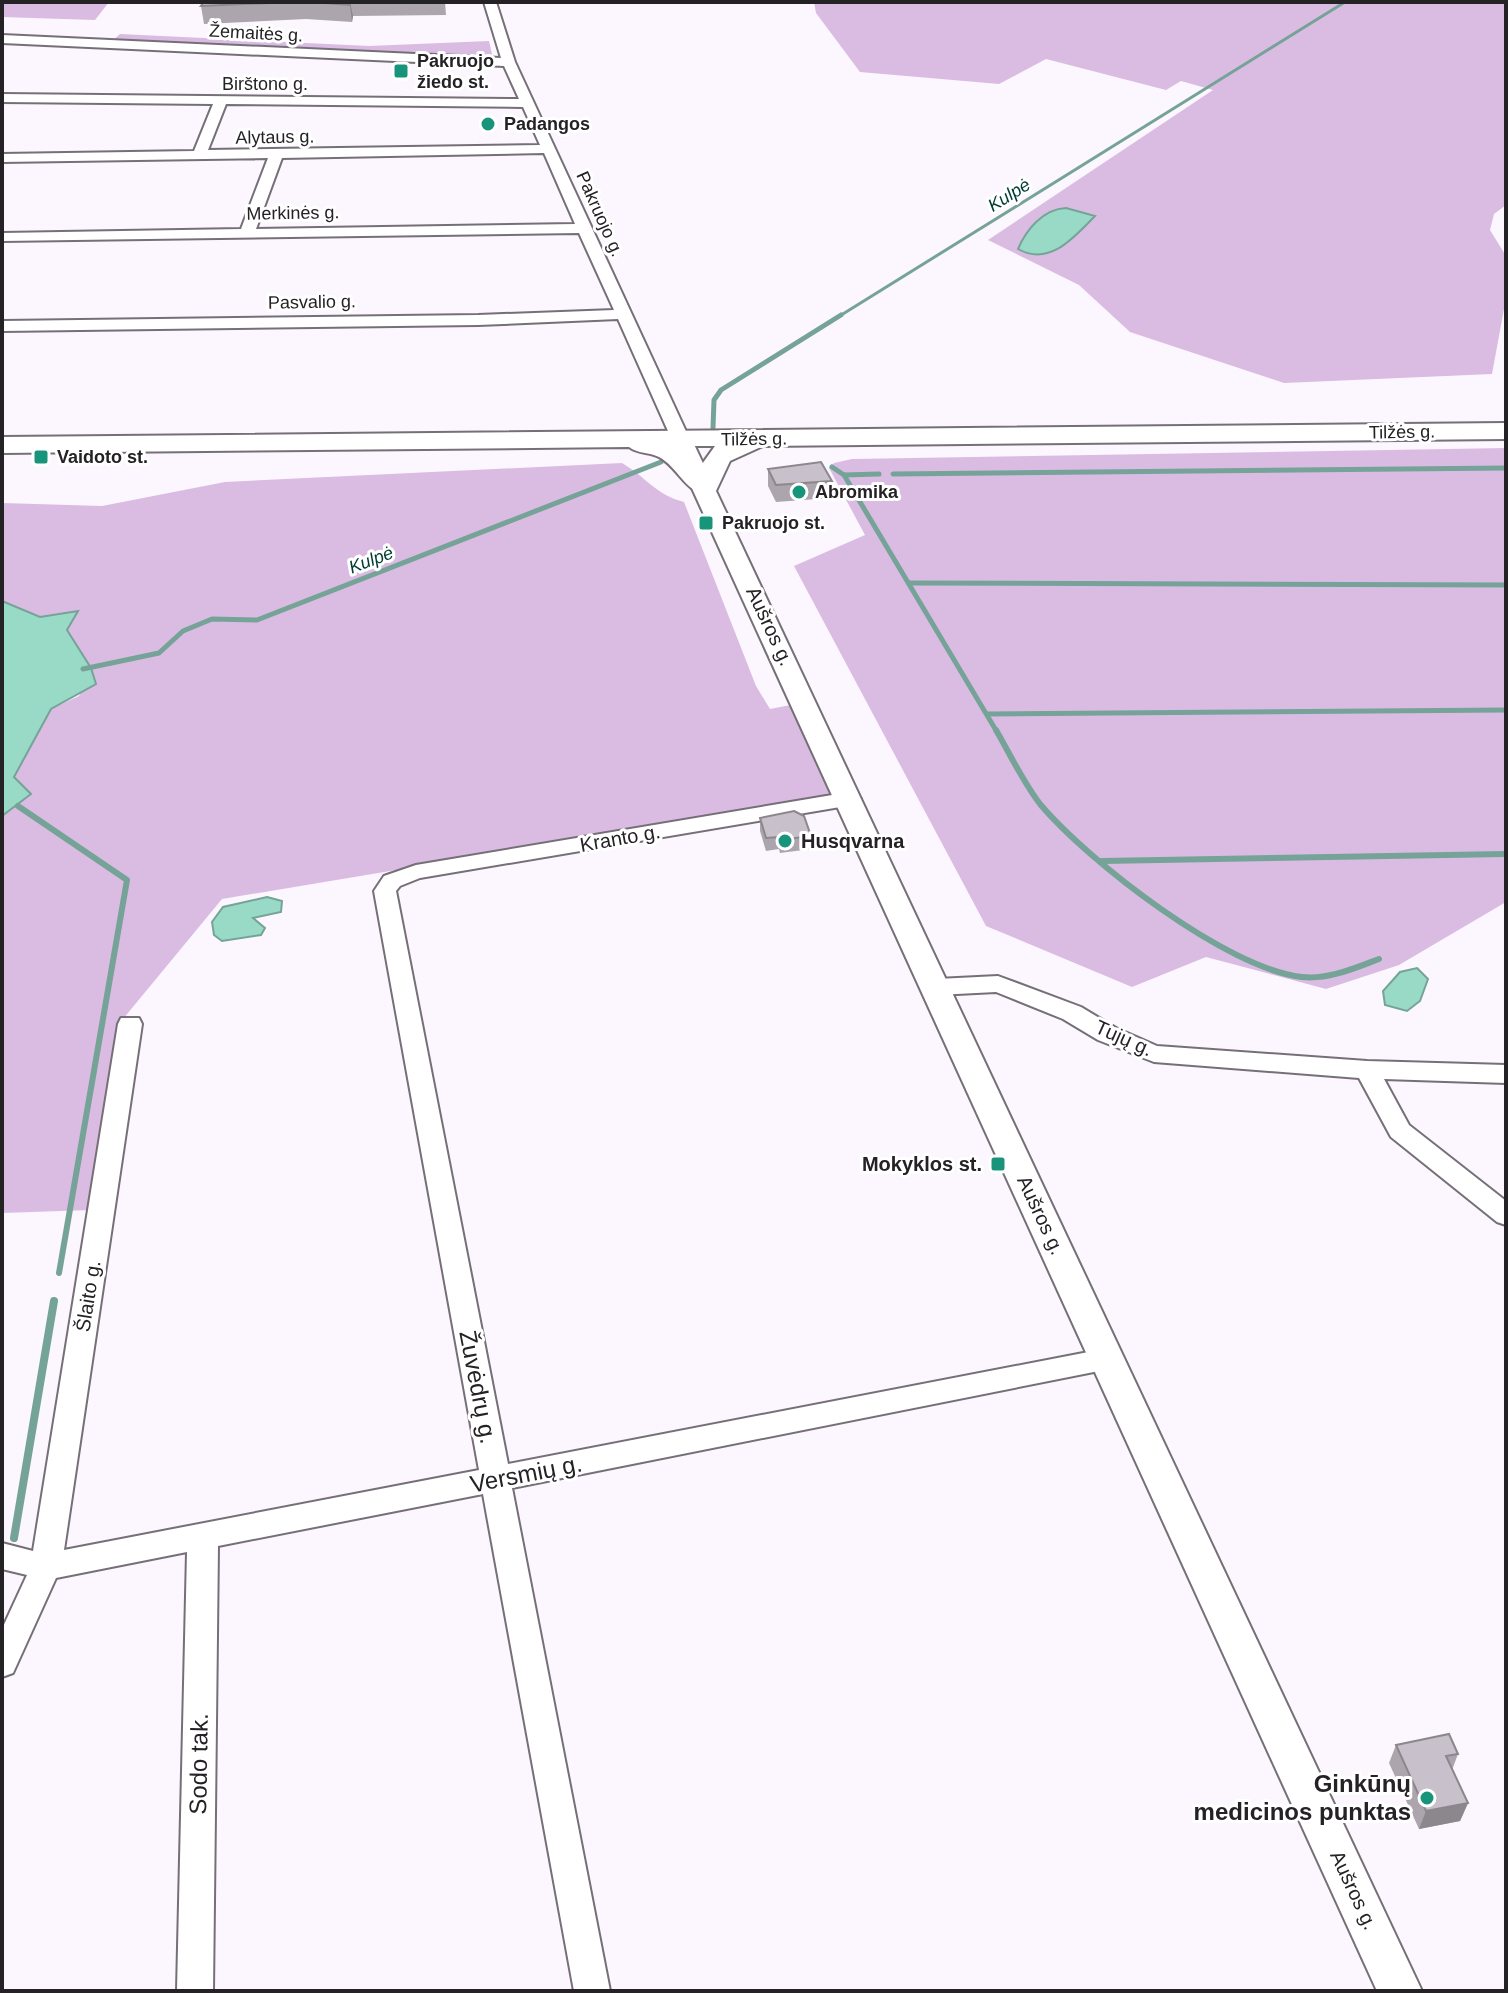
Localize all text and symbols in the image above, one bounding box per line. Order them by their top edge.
street label: Žemaitės g. [209,21,303,45]
place label: Pakruojo žiedo st. [417,51,494,92]
marker: Pakruojo žiedo st. [392,62,410,80]
street label: Birštono g. [222,74,308,94]
place label: Padangos [504,114,590,134]
marker: Padangos [479,115,497,133]
street label: Alytaus g. [235,126,315,148]
street label: Pakruojo g. [572,168,628,260]
water label: Kulpė [984,174,1034,216]
street label: Merkinės g. [246,202,340,224]
street label: Pasvalio g. [268,291,356,313]
street label: Tilžės g. [1369,421,1435,443]
street label: Tilžės g. [721,428,787,450]
place label: Vaidoto st. [57,447,148,467]
marker: Vaidoto st. [32,448,50,466]
place label: Abromika [815,482,899,502]
marker: Abromika [790,483,808,501]
place label: Pakruojo st. [722,513,825,533]
marker: Pakruojo st. [697,514,715,532]
water label: Kulpė [346,542,396,578]
street label: Aušros g. [742,583,798,669]
street label: Kranto g. [578,820,662,856]
place label: Husqvarna [801,830,905,852]
marker: Husqvarna [776,832,794,850]
street label: Tujų g. [1092,1016,1156,1060]
place label: Mokyklos st. [862,1153,982,1175]
marker: Mokyklos st. [989,1155,1007,1173]
street label: Aušros g. [1013,1172,1069,1258]
street label: Šlaito g. [71,1259,105,1333]
street label: Žuvėdrų g. [454,1328,503,1446]
street label: Versmių g. [468,1449,584,1498]
street label: Sodo tak. [184,1713,213,1815]
place label: Ginkūnų medicinos punktas [1194,1770,1411,1825]
marker: Ginkūnų medicinos punktas [1418,1789,1436,1807]
street label: Aušros g. [1326,1847,1382,1933]

